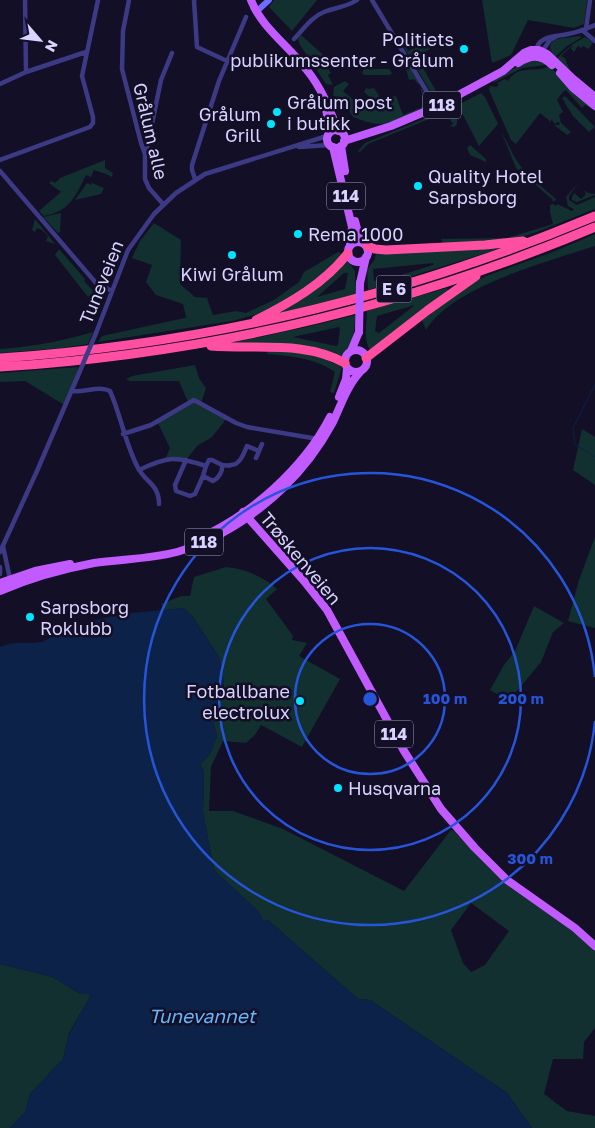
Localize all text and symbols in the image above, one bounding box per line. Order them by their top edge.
north arrow [15,15,65,65]
place label: Politiets publikumssenter - Grålum [230,28,454,71]
text: N [42,38,62,55]
marker: Politiets publikumssenter - Grålum [458,43,470,55]
street label: Grålum alle [129,80,173,182]
place label: Grålum post i butikk [287,91,392,134]
road number: 118 [423,92,461,118]
place label: Grålum Grill [199,103,261,146]
marker: Grålum post i butikk [271,106,283,118]
marker: Grålum Grill [265,118,277,130]
place label: Quality Hotel Sarpsborg [428,165,543,208]
marker: Quality Hotel Sarpsborg [412,180,424,192]
road number: 114 [327,182,365,210]
place label: Rema 1000 [308,223,403,245]
marker: Rema 1000 [292,228,304,240]
street label: Tuneveien [74,237,128,327]
marker: Kiwi Grålum [226,249,238,261]
place label: Kiwi Grålum [180,263,284,285]
road number: E 6 [376,276,412,302]
street label: Trøskenveien [256,507,346,609]
road number: 118 [185,528,223,556]
place label: Sarpsborg Roklubb [40,596,129,639]
marker: Sarpsborg Roklubb [24,611,36,623]
place label: Fotballbane electrolux [186,680,290,723]
text: 100 m [423,689,467,707]
text: 200 m [498,689,544,707]
centre of rings [361,690,379,708]
marker: Fotballbane electrolux [294,695,306,707]
road number: 114 [375,721,413,748]
place label: Husqvarna [348,777,441,799]
marker: Husqvarna [332,782,344,794]
text: 300 m [507,849,553,867]
water label: Tunevannet [149,1004,258,1027]

